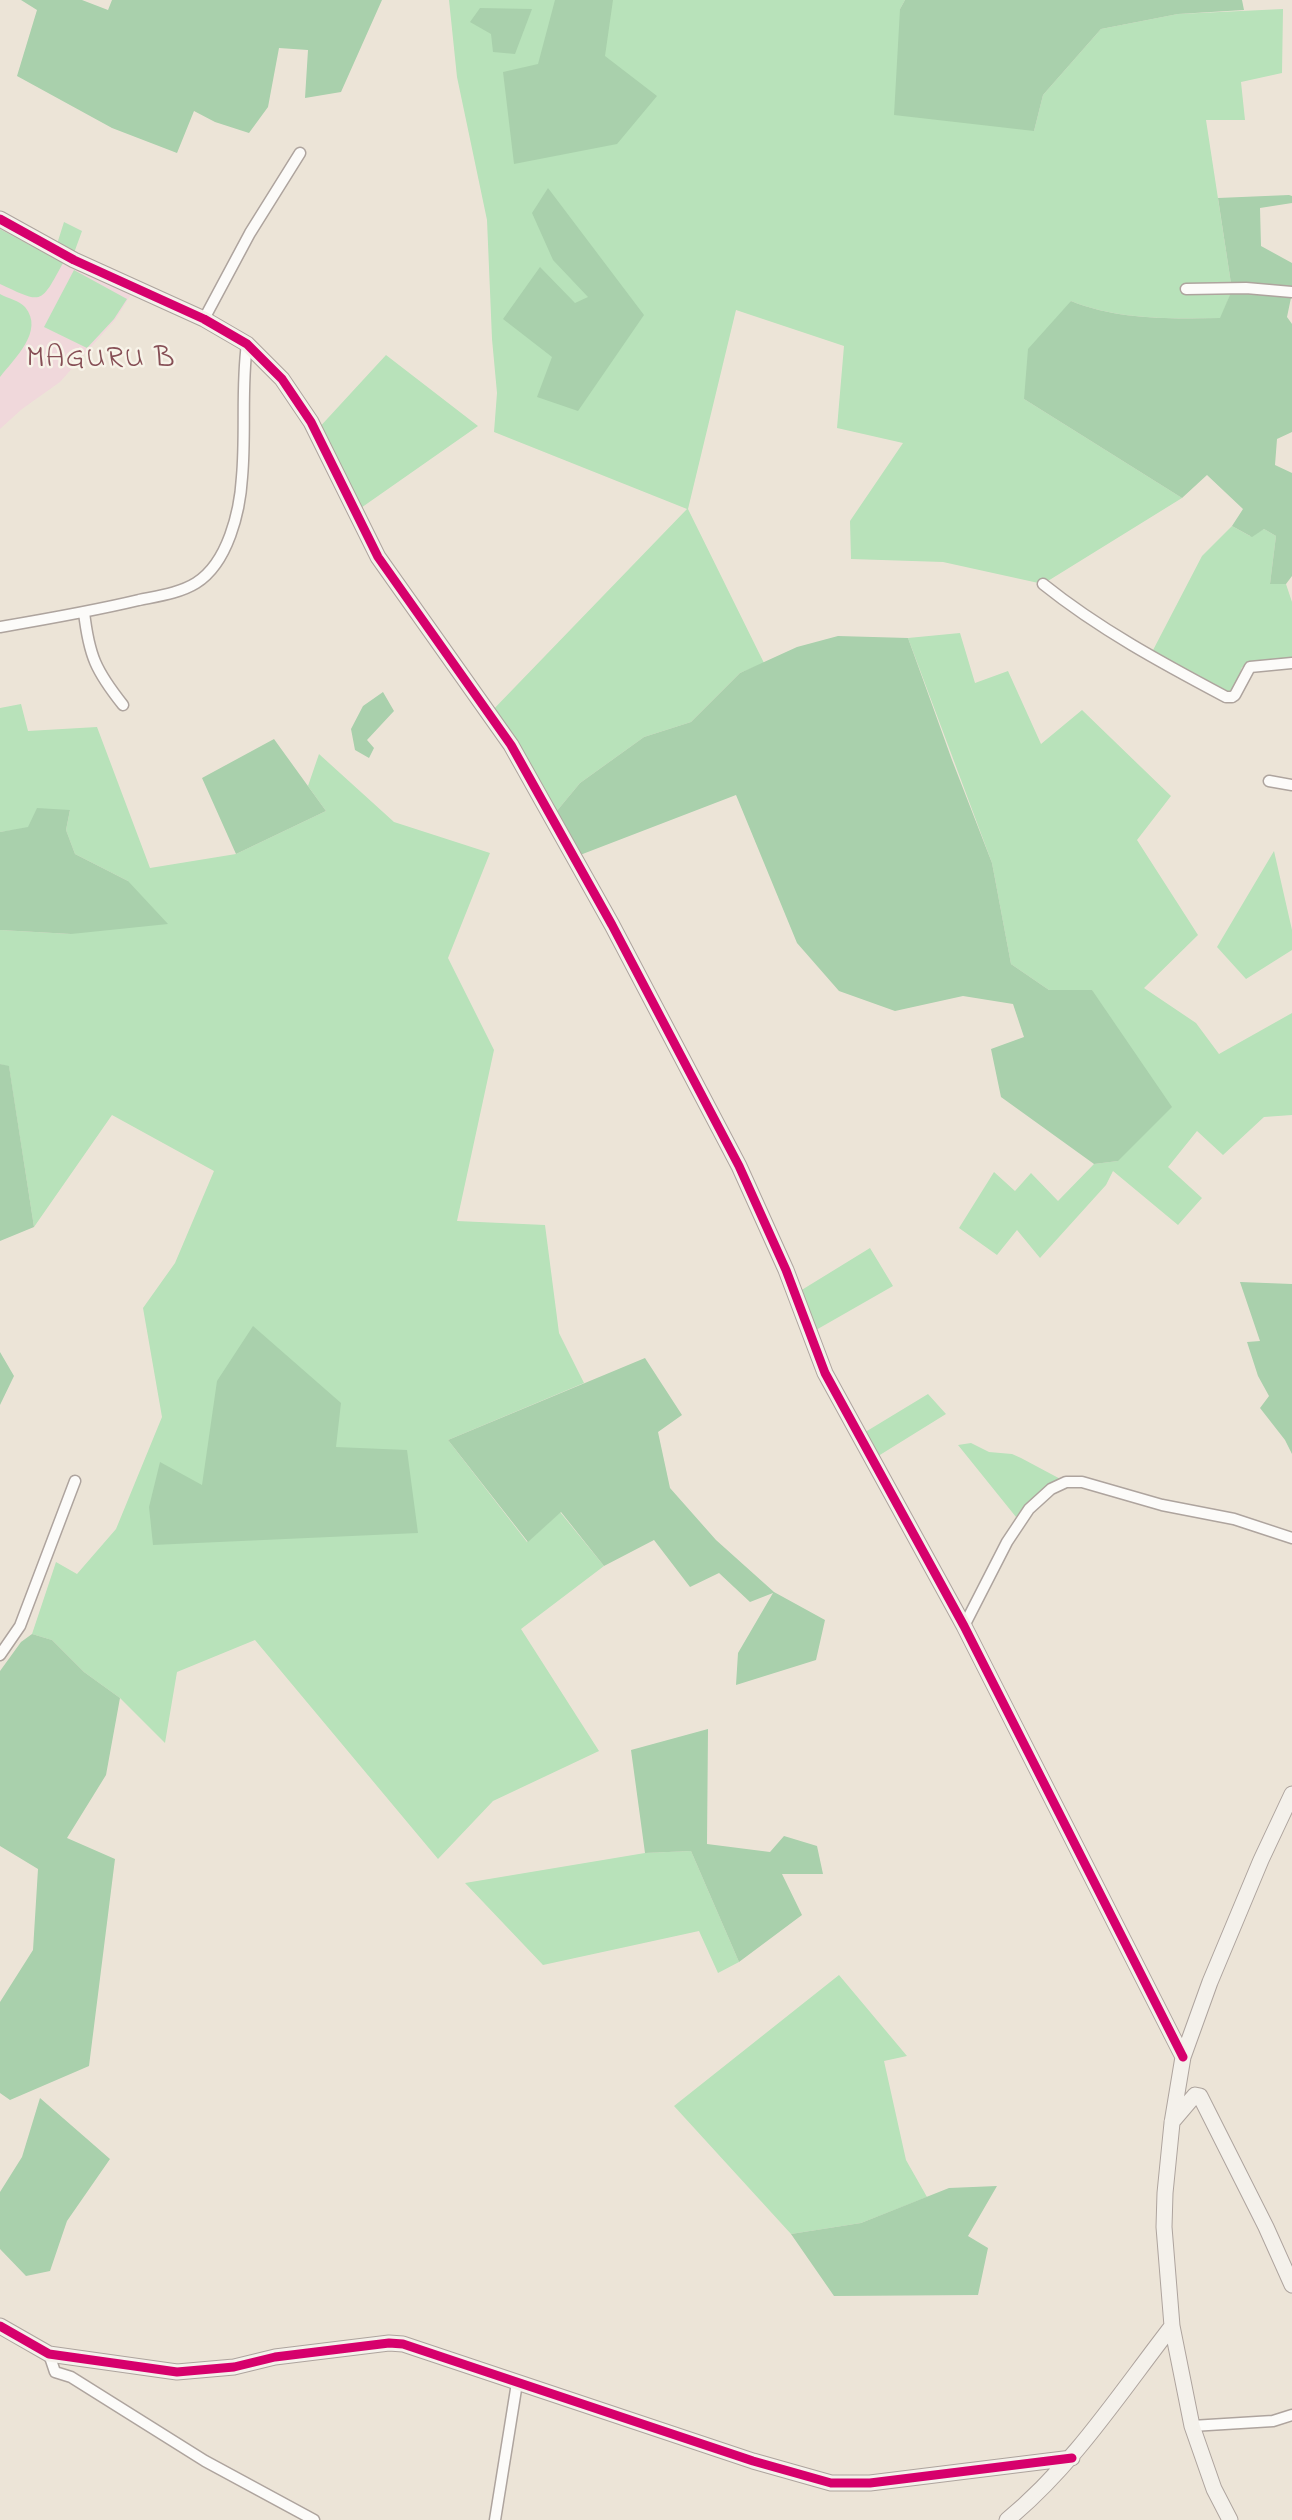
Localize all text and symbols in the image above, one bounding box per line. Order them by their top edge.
district label: MAGURU B [26,343,176,379]

